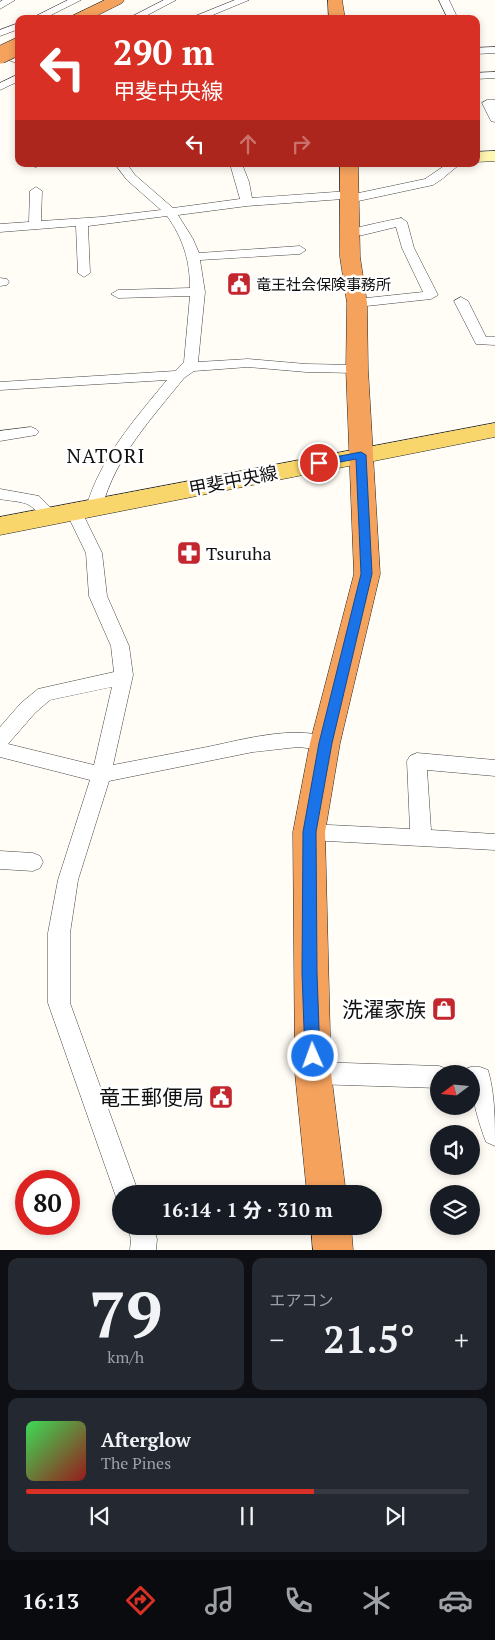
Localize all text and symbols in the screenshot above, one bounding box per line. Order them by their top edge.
text: 290 m [113,29,214,75]
icon: left [30,35,95,100]
text: 甲斐中央線 [113,76,223,105]
icon: left [181,130,209,158]
icon: ahead [234,130,262,158]
icon: right [287,130,315,158]
public building icon: 竜王社会保険事務所 [226,271,252,297]
place label: 竜王社会保険事務所 [256,274,391,294]
district label: NATORI [66,442,146,469]
pin [298,442,340,484]
icon: arrive [305,449,333,477]
street label: 甲斐中央線 [187,460,279,500]
pharmacy icon: Tsuruha [176,540,202,566]
place label: Tsuruha [206,541,272,565]
place label: 洗濯家族 [342,995,426,1023]
shop icon: 洗濯家族 [431,996,457,1022]
position arrow [286,1029,338,1081]
north arrow [430,1065,480,1115]
map controls [430,1065,480,1235]
place label: 竜王郵便局 [99,1083,204,1111]
public building icon: 竜王郵便局 [208,1084,234,1110]
button: sound [430,1125,480,1175]
speed limit sign: 80 [15,1170,80,1235]
button: layers [430,1185,480,1235]
text: 16:14 · 1 分 · 310 m [162,1197,332,1222]
text: 79 [89,1270,162,1357]
text: エアコン [270,1289,334,1311]
text: 21.5° [324,1314,415,1364]
text: − [270,1321,284,1358]
text: + [454,1321,469,1358]
text: km/h [107,1346,144,1368]
text: Afterglow [101,1427,191,1452]
text: The Pines [101,1452,171,1474]
icon: previous [86,1502,114,1530]
icon: pause [233,1502,261,1530]
icon: next [381,1502,409,1530]
icon: directions [123,1583,158,1618]
icon: music [202,1583,237,1618]
icon: phone [281,1583,316,1618]
icon: climate [359,1583,394,1618]
icon: car [438,1583,473,1618]
text: 16:13 [22,1586,79,1615]

